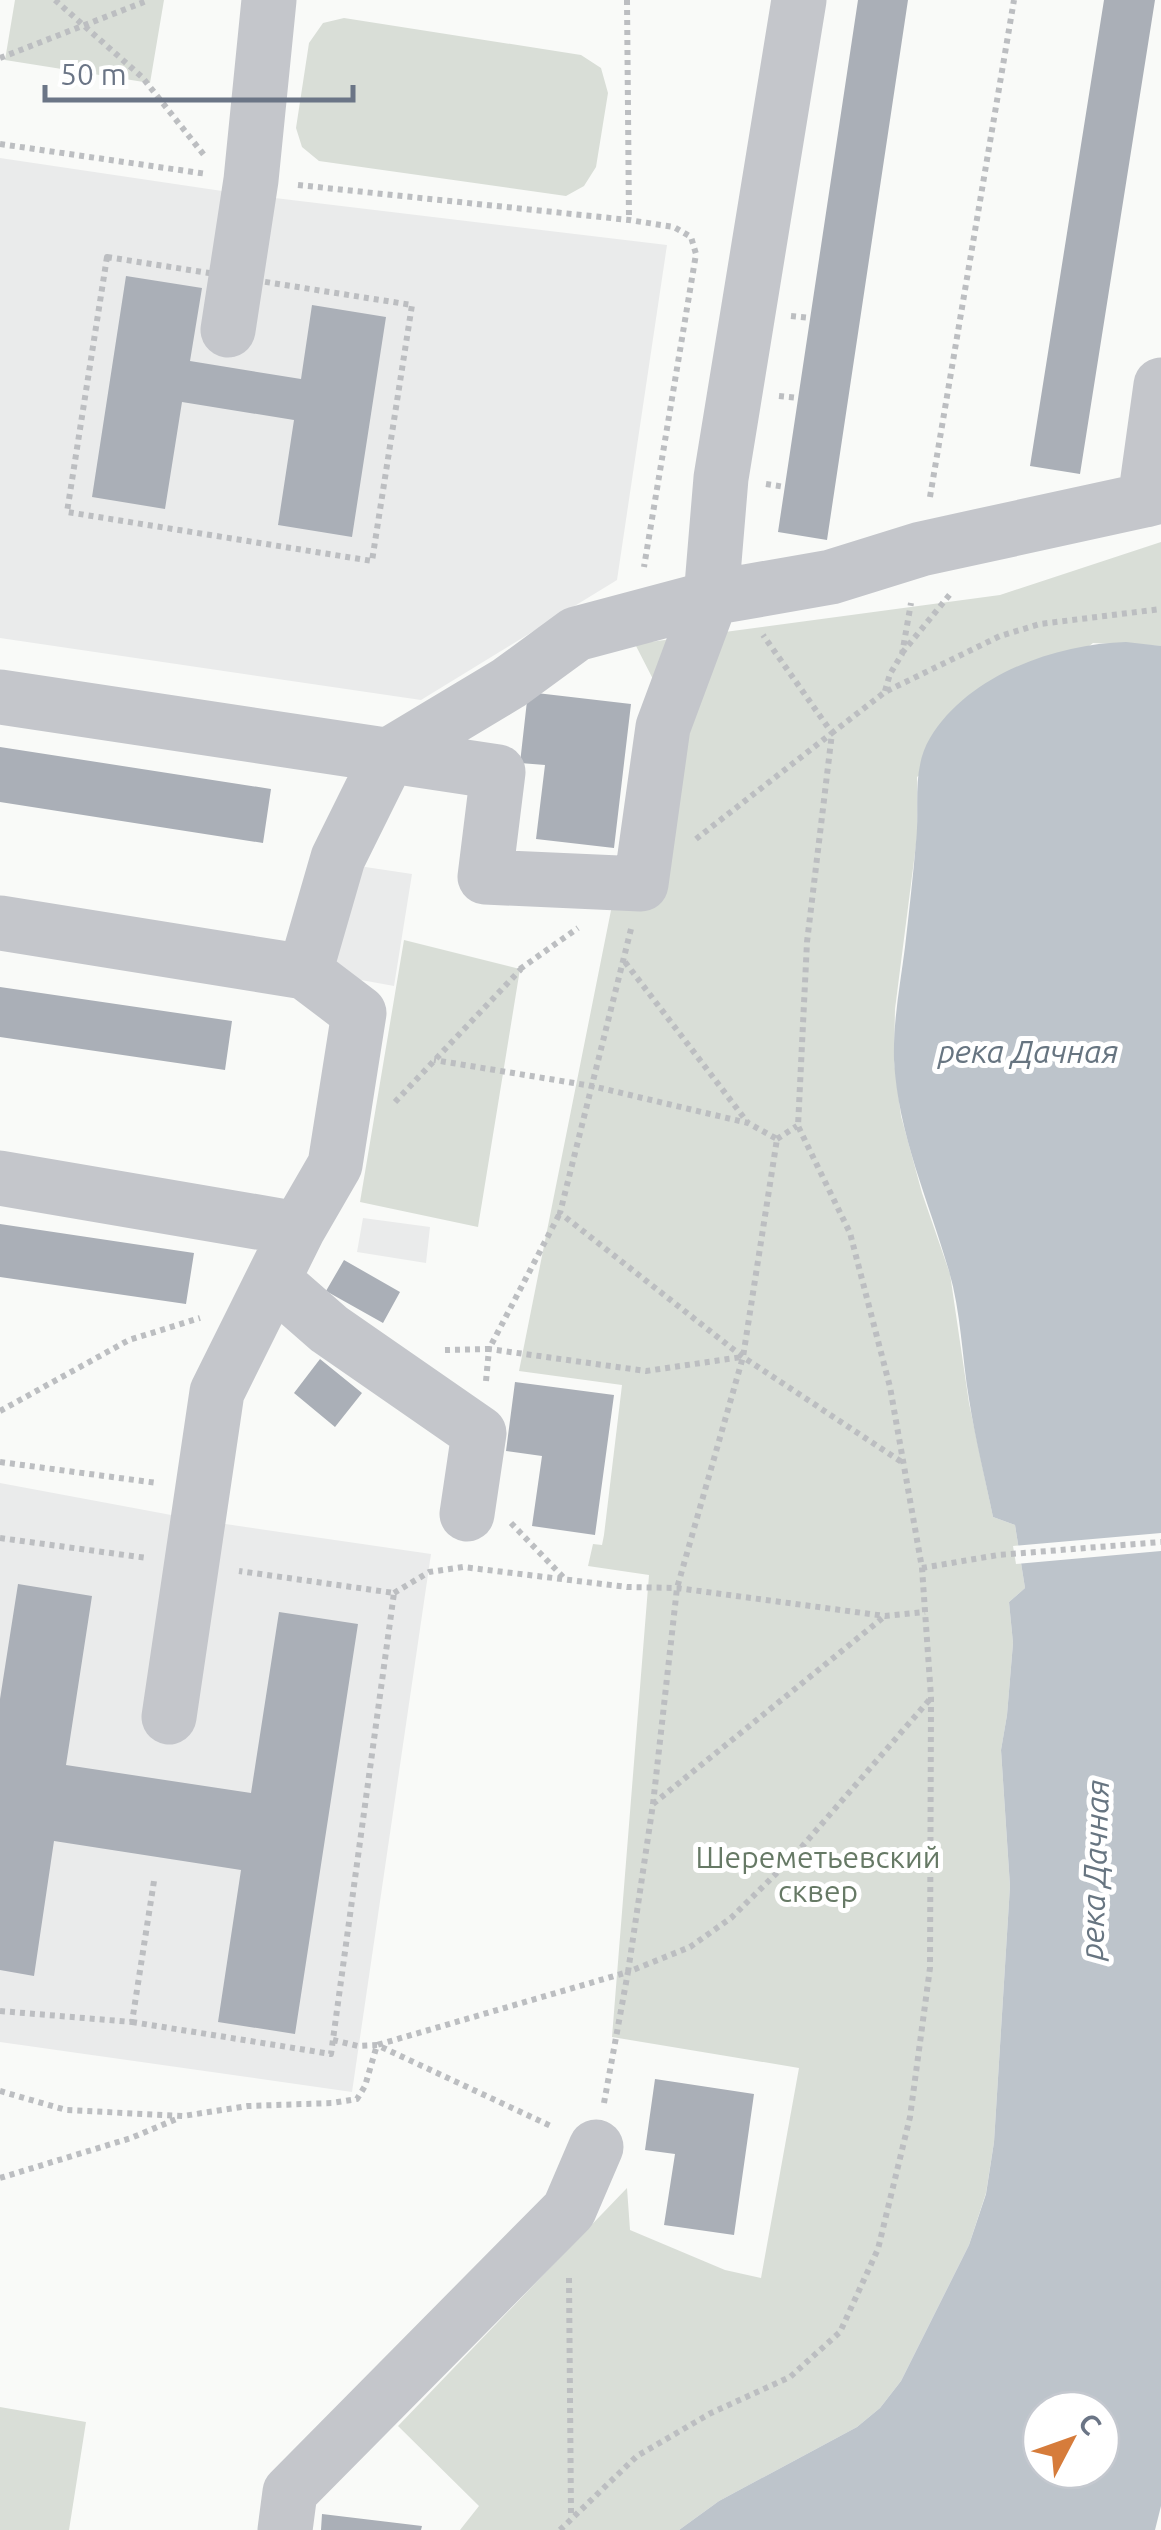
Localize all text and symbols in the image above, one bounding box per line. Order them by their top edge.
scale bar [45,40,352,102]
text: 50 m [60,57,127,91]
water label: река Дачная [937,1033,1118,1069]
water label: река Дачная [1073,1779,1115,1962]
park label: Шереметьевский сквер [695,1840,941,1908]
north arrow [1021,2390,1121,2490]
text: С [1073,2406,1108,2440]

